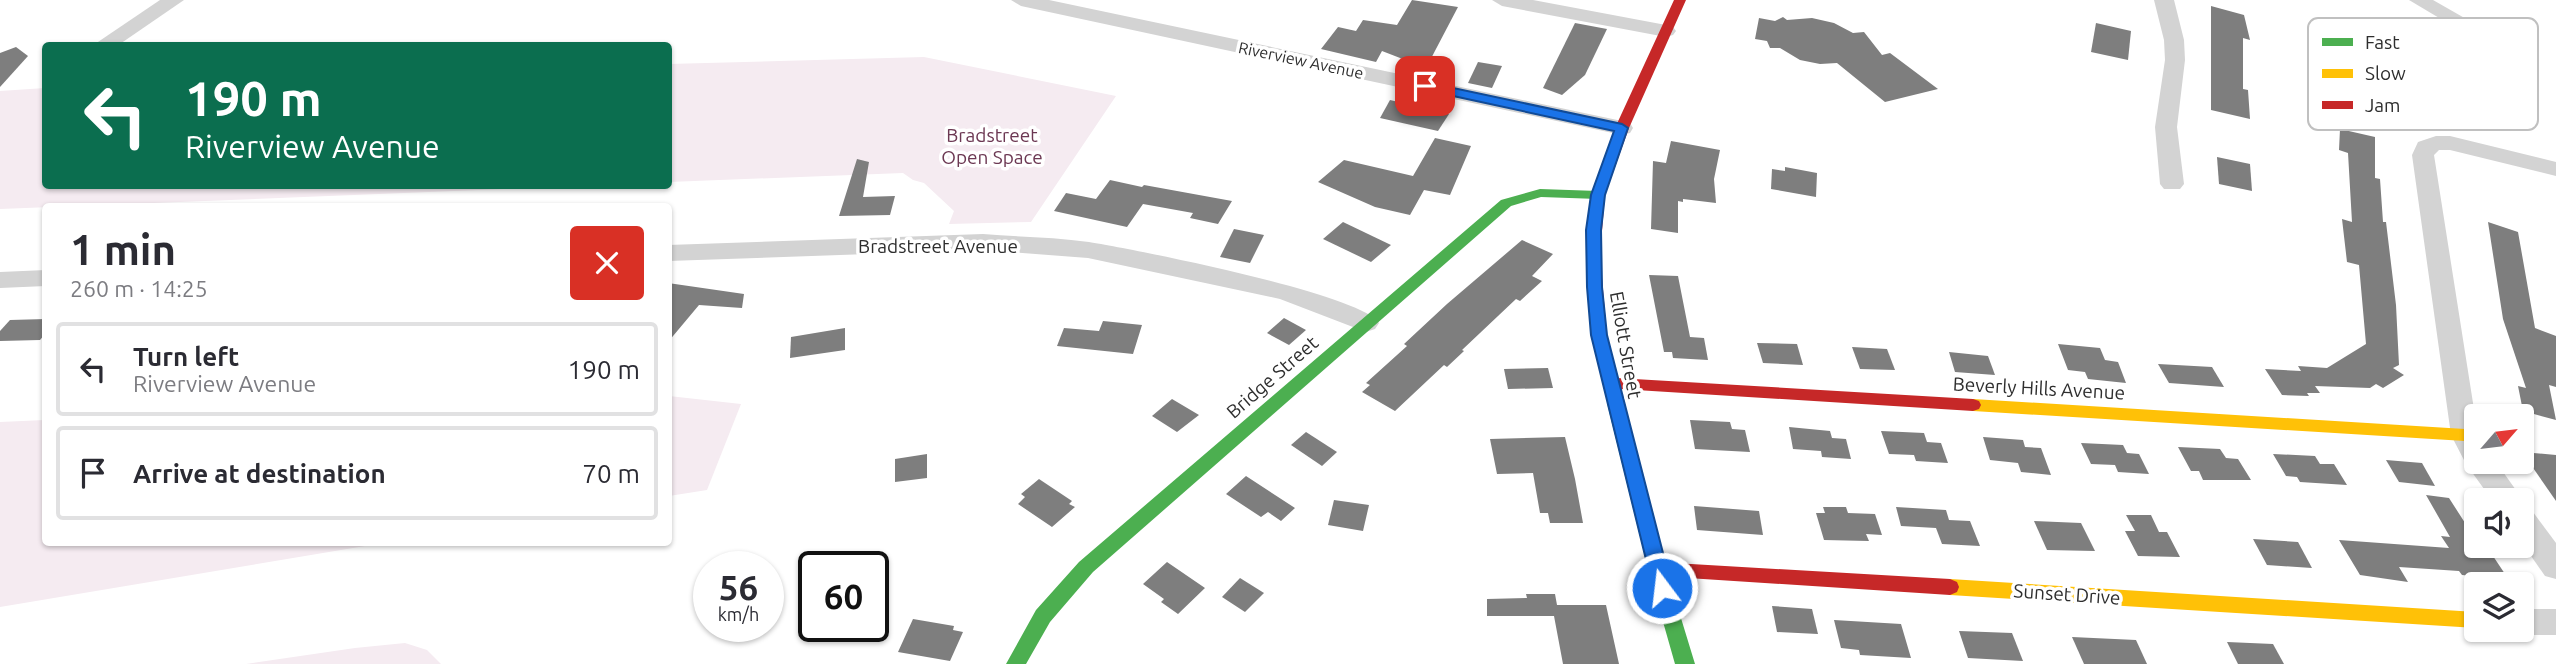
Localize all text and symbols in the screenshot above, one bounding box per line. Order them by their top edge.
legend [2308,18,2538,130]
text: Fast [2365,31,2400,53]
street label: Riverview Avenue [1237,38,1365,82]
pin [1395,56,1455,116]
text: Slow [2365,62,2406,84]
icon: arrive [1406,67,1444,105]
icon: left [70,70,161,161]
text: 190 m [185,70,322,125]
text: Jam [2365,94,2401,116]
park label: Bradstreet Open Space [941,124,1043,168]
text: Riverview Avenue [185,128,440,164]
text: 1 min [70,226,176,273]
button: close [570,226,644,300]
street label: Bradstreet Avenue [858,235,1018,257]
text: 260 m · 14:25 [70,276,208,301]
street label: Elliott Street [1606,290,1646,401]
street label: Bridge Street [1222,331,1323,423]
text: Turn left [133,342,239,371]
icon: left [74,350,112,388]
text: 190 m [568,355,640,384]
text: Riverview Avenue [133,371,316,396]
street label: Beverly Hills Avenue [1952,373,2126,403]
north arrow [2464,404,2534,474]
map controls [2464,404,2534,642]
icon: arrive [74,454,112,492]
text: Arrive at destination [133,459,386,488]
text: 70 m [582,459,640,488]
button: sound [2464,488,2534,558]
speed limit sign: 60 [798,551,889,642]
position arrow [1625,551,1699,625]
text: 56 [719,567,758,607]
button: layers [2464,572,2534,642]
street label: Sunset Drive [2013,579,2121,609]
text: km/h [718,604,759,624]

